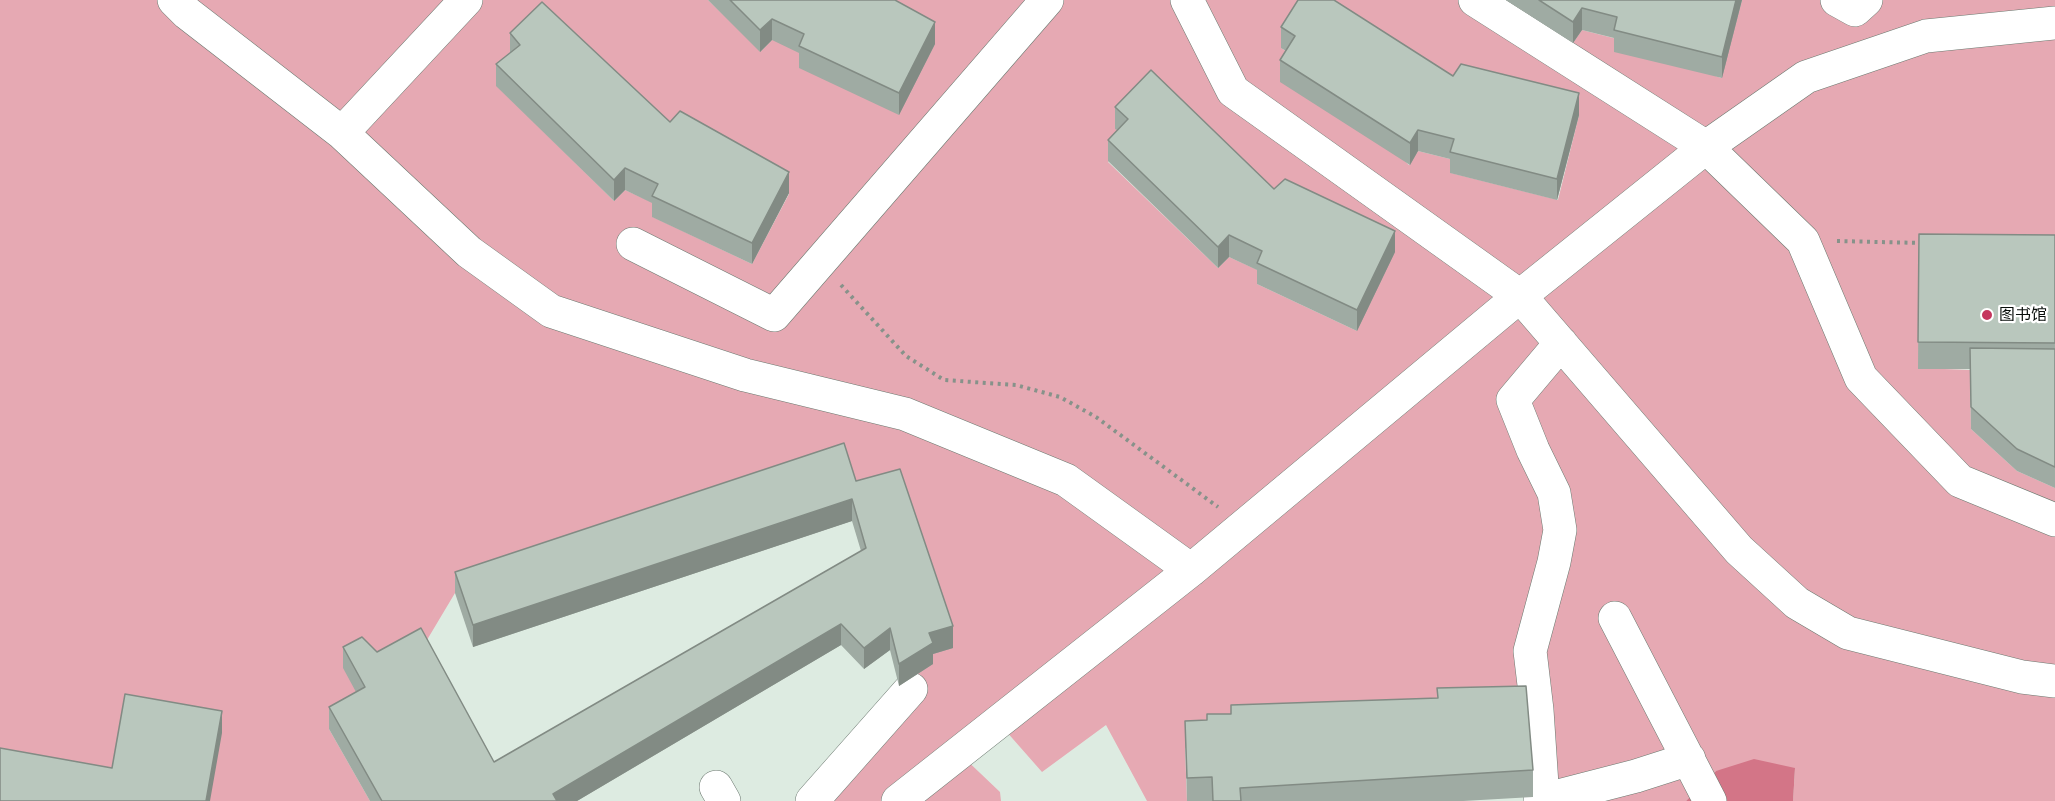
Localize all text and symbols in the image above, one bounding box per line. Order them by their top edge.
place label: 图书馆 [1999,305,2047,325]
marker: 图书馆 [1980,308,1994,322]

